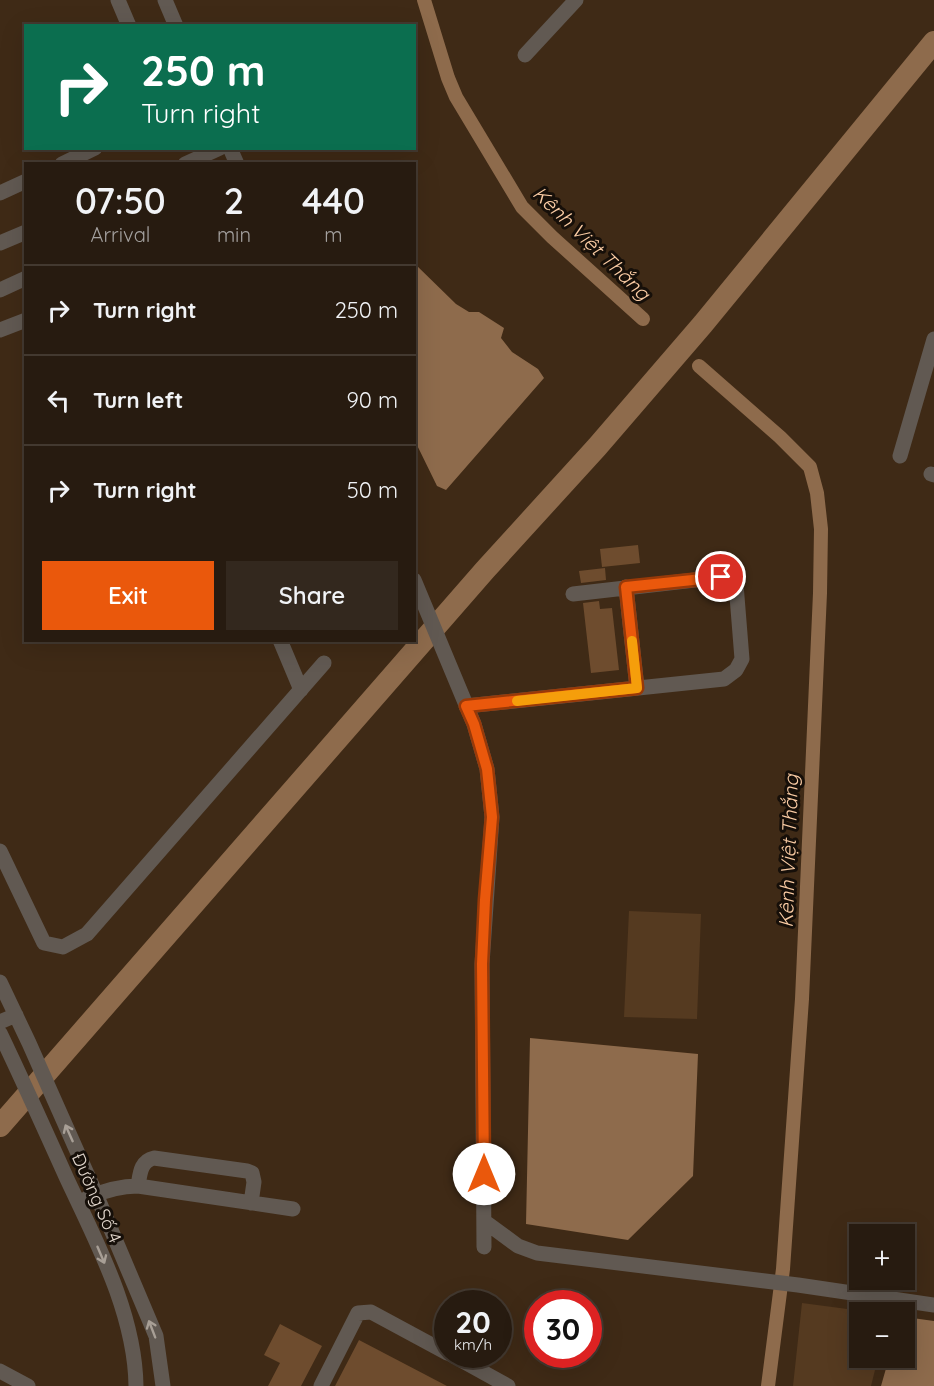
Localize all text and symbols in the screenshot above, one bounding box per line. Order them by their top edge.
text: 250 m [141,44,265,97]
icon: right [42,48,120,126]
text: Turn right [141,96,260,130]
text: 07:50 [75,178,166,223]
text: 2 [224,178,244,223]
text: 440 [302,178,365,223]
water label: Kênh Việt Thắng [528,181,657,306]
text: Arrival [90,222,150,247]
text: min [217,222,251,247]
text: m [324,222,343,247]
icon: right [42,294,75,327]
text: Turn right [93,296,197,324]
text: 250 m [335,296,398,324]
icon: left [42,384,75,417]
text: Turn left [93,386,183,414]
text: 90 m [347,386,398,414]
icon: right [42,474,75,507]
text: Turn right [93,476,197,504]
text: 50 m [347,476,398,504]
pin [695,551,746,602]
icon: arrive [704,560,737,593]
button: Exit [42,561,214,630]
button: Share [226,561,398,630]
water label: Kênh Việt Thắng [773,772,803,928]
one-way arrow [62,1125,74,1143]
position arrow [452,1142,516,1206]
street label: Đường Số 4 [67,1149,127,1247]
map controls [849,1224,915,1368]
button: + [849,1224,915,1290]
one-way arrow [96,1245,107,1263]
speed limit sign: 30 [524,1290,602,1368]
button: − [849,1302,915,1368]
text: 20 [455,1303,491,1341]
one-way arrow [146,1320,157,1338]
text: km/h [454,1335,492,1354]

